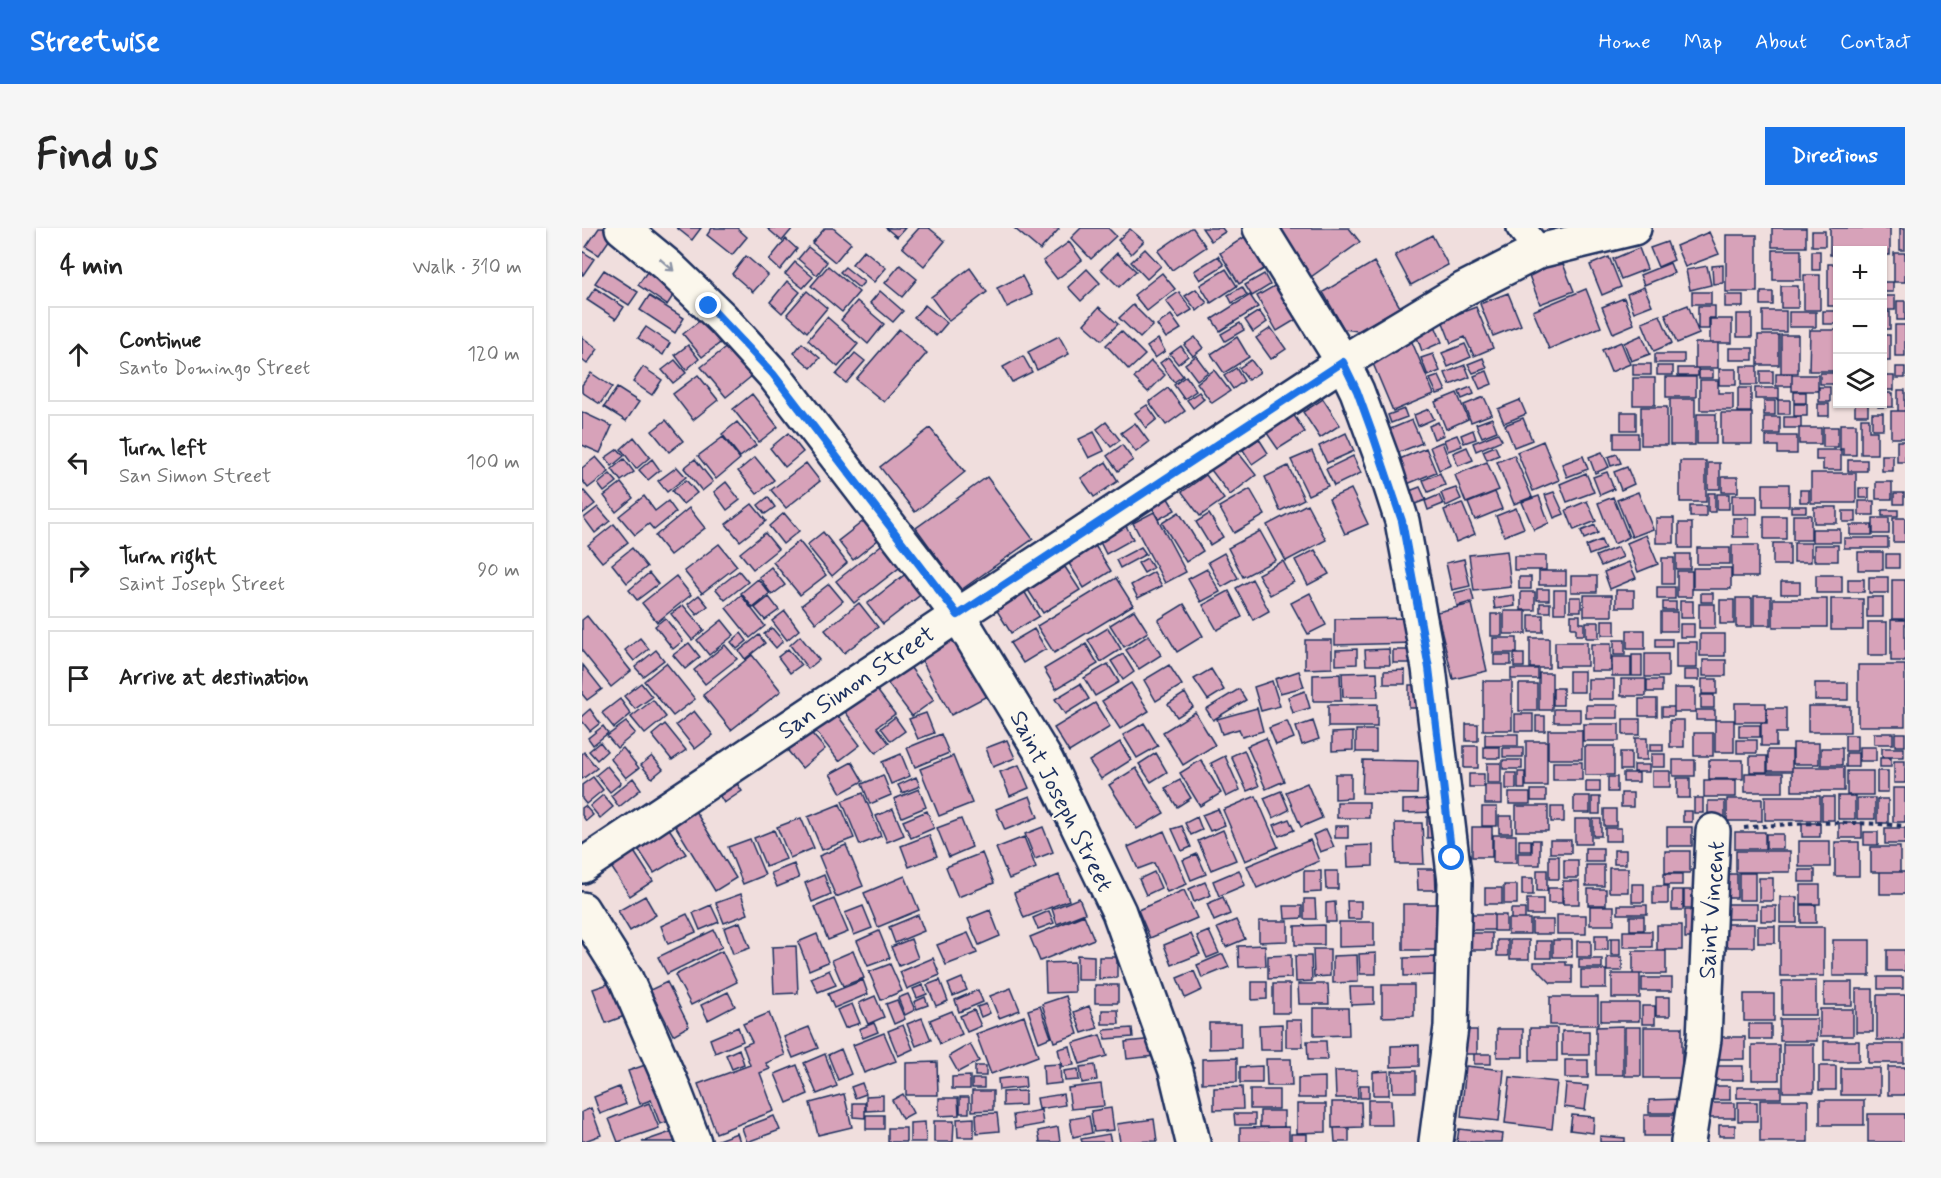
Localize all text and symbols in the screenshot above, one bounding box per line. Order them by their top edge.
text: Streetwise [30,24,160,61]
text: Home [1599,28,1651,56]
text: Map [1684,28,1722,56]
text: About [1755,28,1807,56]
text: Contact [1840,28,1911,56]
button: Directions [1765,127,1905,185]
text: Find us [36,129,158,184]
map controls [1833,246,1887,408]
button: + [1833,246,1887,300]
text: 4 min [60,250,123,284]
text: Walk · 310 m [412,254,522,281]
one-way arrow [659,258,674,272]
route end [695,292,721,318]
button: − [1833,300,1887,354]
text: Continue [119,327,201,355]
icon: ahead [62,338,95,371]
text: 120 m [467,341,520,368]
button: layers [1833,354,1887,408]
text: Santo Domingo Street [119,355,310,382]
text: Turn left [119,435,207,463]
icon: left [62,446,95,479]
text: 100 m [466,449,520,476]
text: San Simon Street [119,463,271,490]
text: Turn right [119,543,217,571]
icon: right [62,554,95,587]
text: 90 m [477,557,520,584]
text: Saint Joseph Street [119,571,285,598]
street label: San Simon Street [772,619,941,747]
icon: arrive [62,662,95,695]
text: Arrive at destination [119,664,309,692]
street label: Saint Joseph Street [1002,706,1120,898]
street label: Saint Vincent [1692,840,1733,980]
route start [1438,844,1464,870]

